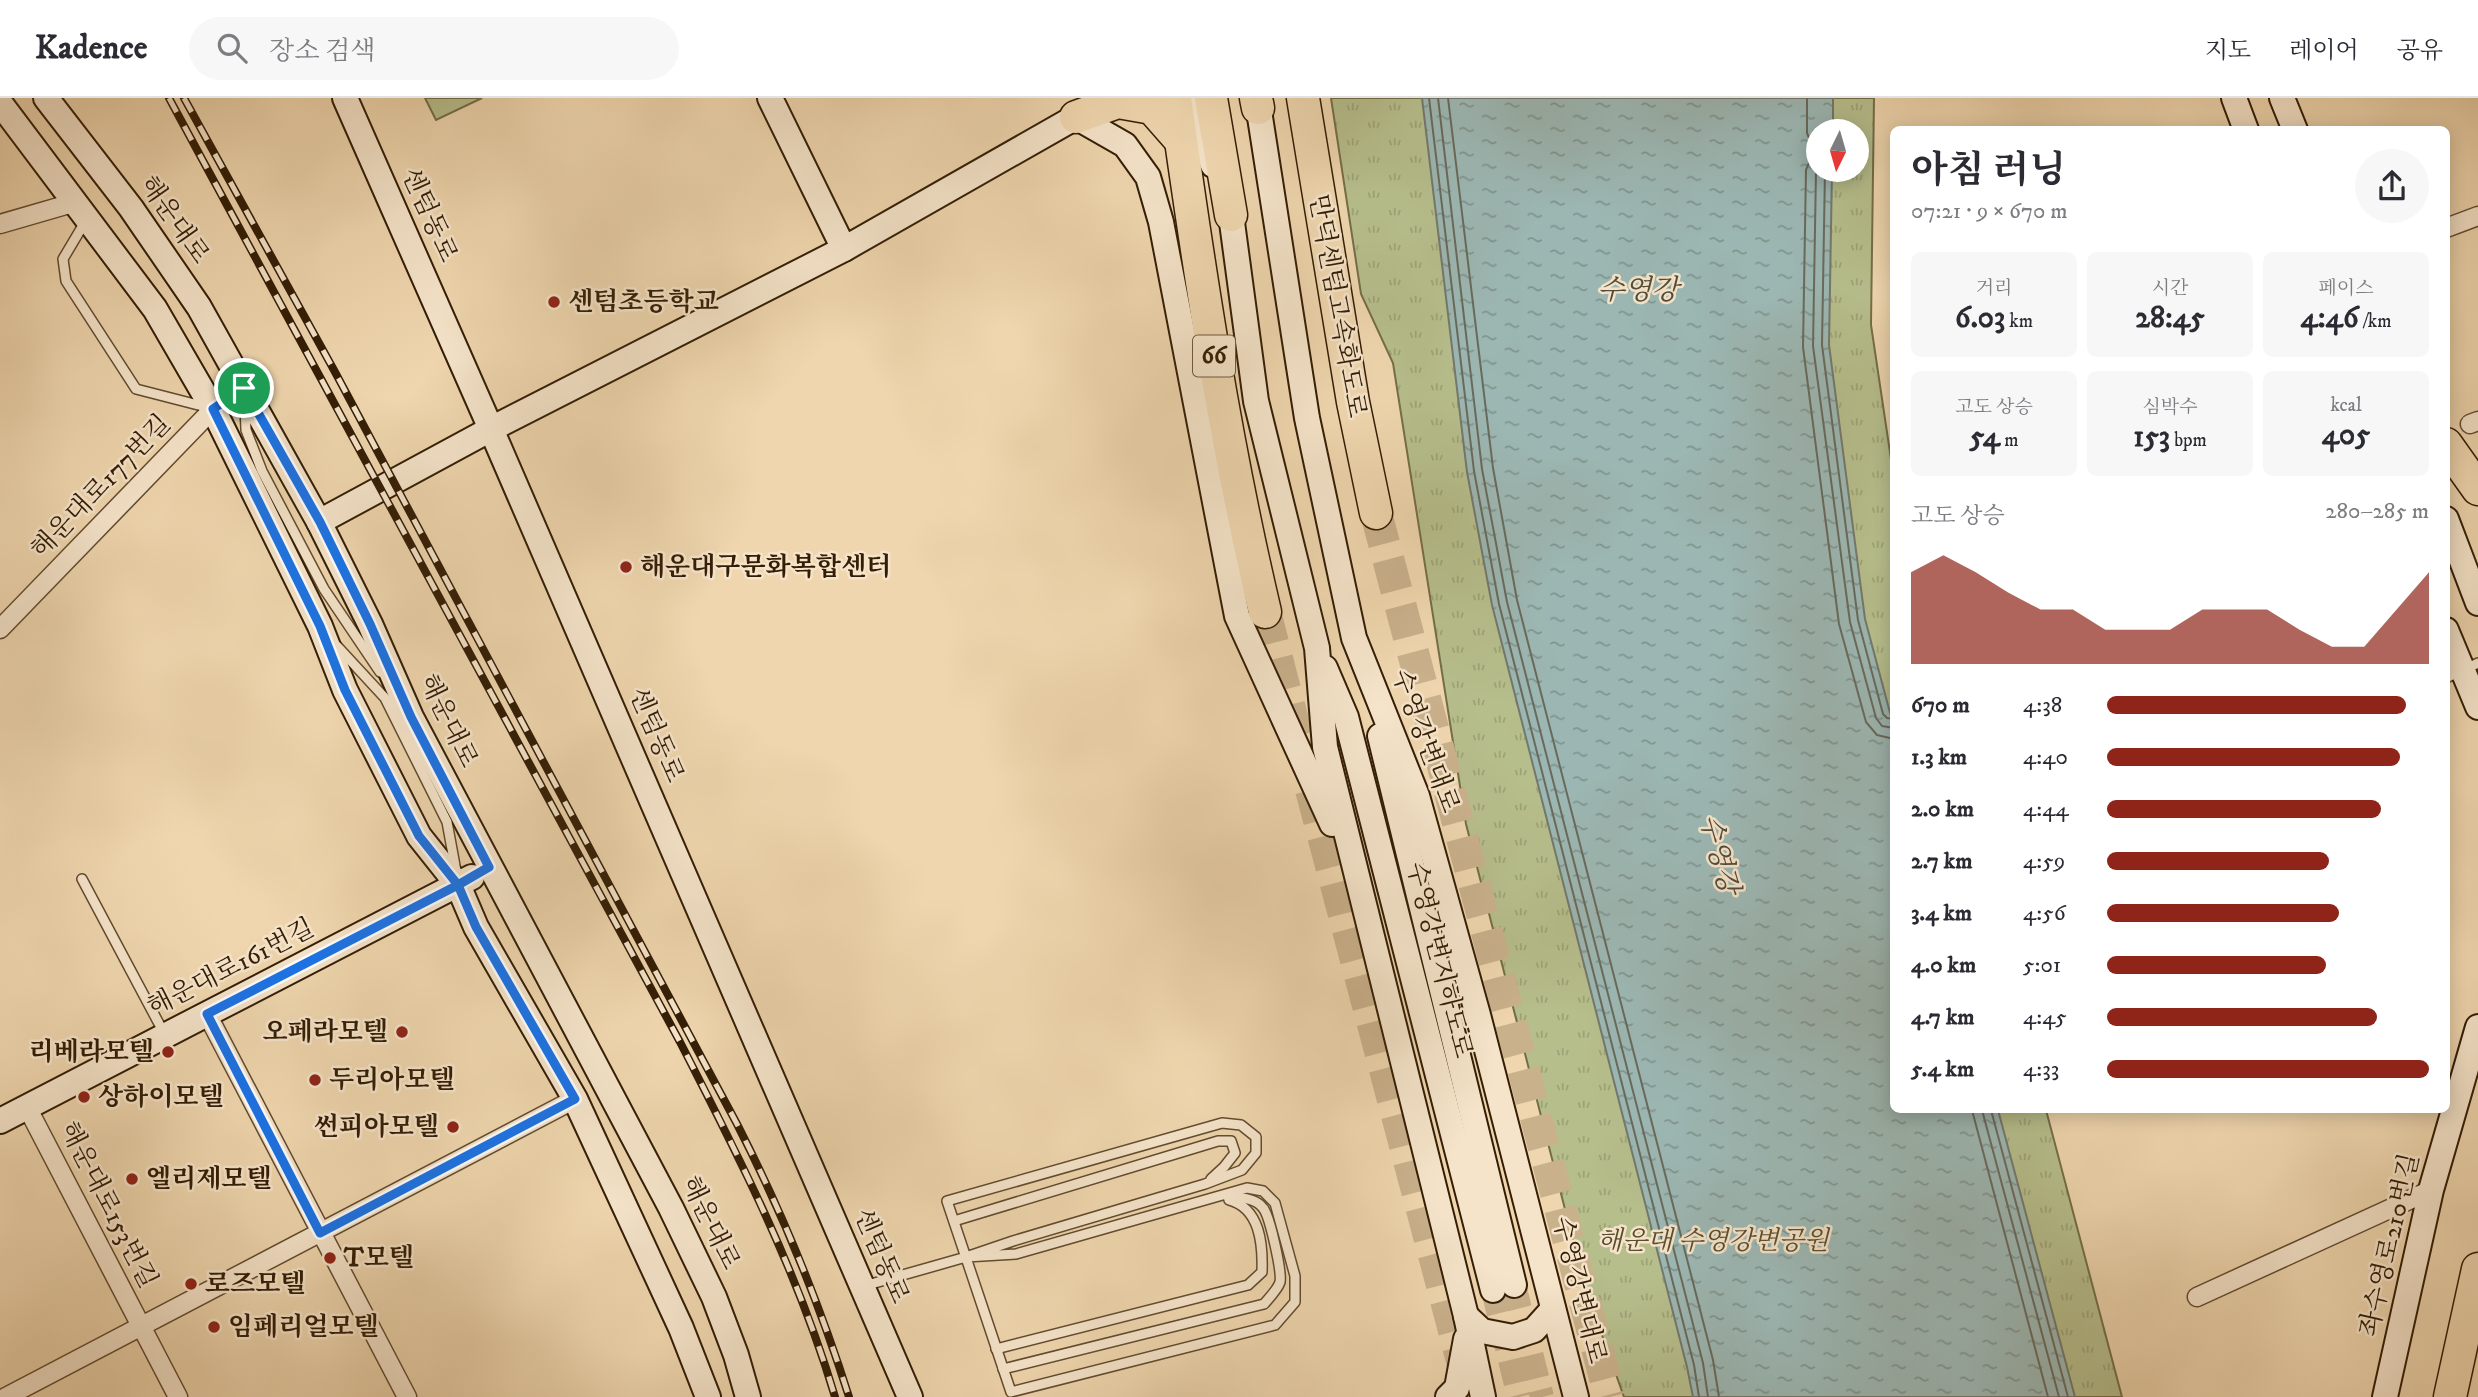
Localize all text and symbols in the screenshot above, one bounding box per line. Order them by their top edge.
search box [189,17,679,80]
text: Kadence [35,28,147,69]
icon: search [213,29,251,67]
text: 장소 검색 [269,35,375,68]
text: 지도 [2205,36,2251,66]
text: 레이어 [2289,36,2359,66]
text: 공유 [2397,36,2443,66]
north arrow [1806,119,1869,182]
map controls [1806,119,1869,182]
text: 아침 러닝 [1911,147,2066,195]
button: share [2355,149,2429,223]
street label: 센텀동로 [393,162,465,268]
street label: 해운대로 [132,169,216,271]
street label: 만덕센텀고속화도로 [1301,192,1373,420]
text: 07:21 · 9 × 670 m [1911,197,2068,226]
water label: 수영강 [1597,273,1683,308]
text: 거리 [1976,277,2012,300]
text: 시간 [2152,277,2188,300]
text: 페이스 [2318,277,2374,300]
place label: 센텀초등학교 [568,286,719,319]
marker: 센텀초등학교 [546,294,562,310]
text: 6.03 [1955,300,2005,337]
text: 28:45 [2135,300,2205,337]
text: 4:46 [2301,300,2359,337]
text: km [2005,310,2033,333]
text: /km [2359,310,2391,333]
road number: 66 [1193,335,1235,376]
pin [214,358,274,418]
icon: arrive [225,369,263,407]
text: kcal [2330,394,2362,417]
text: 고도 상승 [1955,396,2033,419]
text: 심박수 [2142,396,2198,419]
street label: 해운대로177번길 [24,408,178,566]
text: 405 [2322,417,2370,454]
text: 54 [1970,419,2000,456]
text: 153 [2133,419,2170,456]
text: m [2000,429,2018,452]
text: bpm [2170,429,2207,452]
text: 280–285 m [2325,497,2429,526]
text: 고도 상승 [1911,502,2005,531]
place label: 해운대구문화복합센터 [640,551,891,584]
marker: 해운대구문화복합센터 [618,559,634,575]
street label: 수영강변대로 [1384,665,1466,817]
street label: 해운대로 [411,669,485,773]
street label: 센텀동로 [621,682,691,788]
text: 670 m [1911,691,1970,720]
text: 4:38 [2023,691,2062,720]
text: 1.3 km [1911,743,1967,772]
text: 4:40 [2023,743,2068,772]
text: 2.0 km [1911,795,1974,824]
text: 4:44 [2023,795,2069,824]
water label: 수영강 [1692,810,1747,902]
text: 2.7 km [1911,847,1972,876]
text: 4:59 [2023,847,2065,876]
street label: 수영강변지하도로 [1399,859,1479,1061]
text: 3.4 km [1911,899,1972,928]
text: 4:56 [2023,899,2066,928]
street label: 해운대로161번길 [142,912,320,1024]
text: 4.0 km [1911,951,1976,980]
text: 5:01 [2023,951,2061,980]
text: 4.7 km [1911,1003,1975,1032]
text: 4:45 [2023,1003,2067,1032]
place label: 오페라모텔 [262,1016,388,1049]
marker: 오페라모텔 [394,1024,410,1040]
place label: 리베라모텔 [28,1036,154,1069]
marker: 리베라모텔 [160,1044,176,1060]
text: 5.4 km [1911,1055,1974,1084]
text: 4:33 [2023,1055,2059,1084]
place label: 두리아모텔 [329,1064,455,1097]
marker: 두리아모텔 [307,1072,323,1088]
place label: 상하이모텔 [98,1081,224,1114]
marker: 상하이모텔 [76,1089,92,1105]
place label: 썬피아모텔 [313,1111,439,1144]
street label: 해운대로153번길 [52,1116,164,1294]
marker: 썬피아모텔 [445,1119,461,1135]
street label: 좌수영로210번길 [2353,1150,2427,1340]
place label: 엘리제모텔 [146,1163,272,1196]
marker: 엘리제모텔 [124,1171,140,1187]
street label: 해운대로 [673,1171,747,1275]
street label: 센텀동로 [846,1203,916,1309]
street label: 수영강변대로 [1545,1213,1613,1367]
park label: 해운대 수영강변공원 [1597,1225,1831,1258]
place label: T모텔 [343,1242,414,1275]
marker: T모텔 [322,1250,338,1266]
place label: 로즈모텔 [205,1268,305,1301]
marker: 로즈모텔 [183,1276,199,1292]
place label: 임페리얼모텔 [228,1311,379,1344]
marker: 임페리얼모텔 [206,1319,222,1335]

